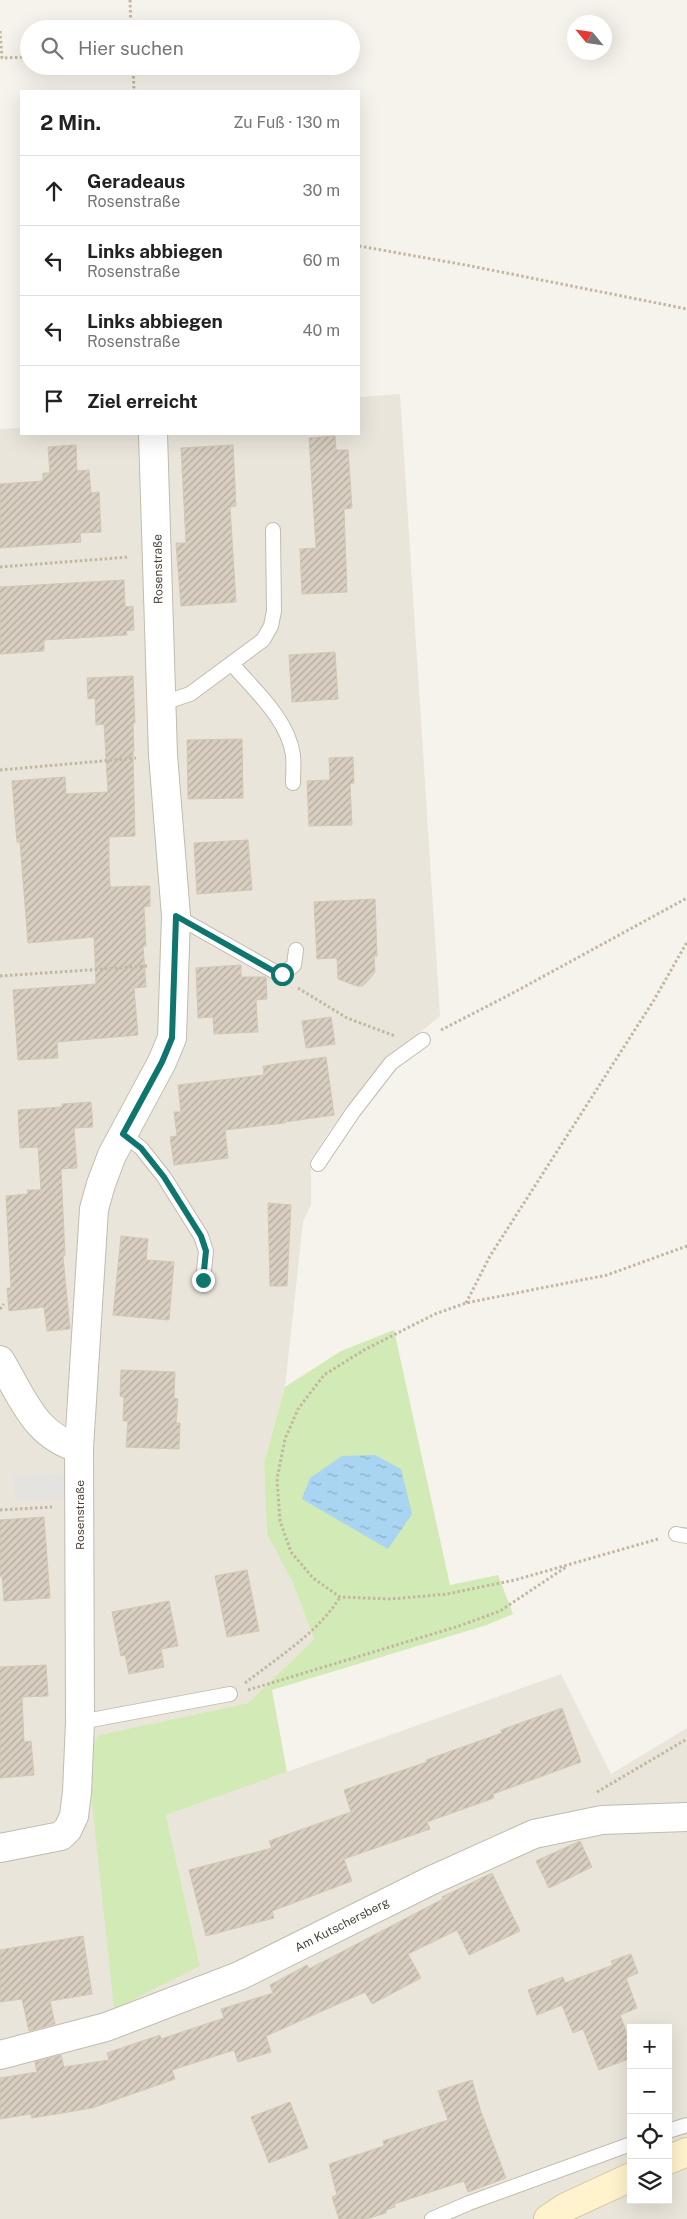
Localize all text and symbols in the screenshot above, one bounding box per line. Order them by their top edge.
north arrow [567,15,612,60]
search box [20,20,360,75]
icon: search [38,34,66,62]
text: Hier suchen [78,37,184,59]
text: 2 Min. [40,110,101,135]
text: Zu Fuß · 130 m [233,113,340,132]
text: Geradeaus [87,170,185,192]
icon: ahead [40,177,68,205]
text: 30 m [303,181,340,200]
text: Rosenstraße [87,192,180,211]
text: Links abbiegen [87,240,223,262]
icon: left [40,247,68,275]
text: 60 m [303,251,340,270]
text: Rosenstraße [87,262,180,281]
text: Links abbiegen [87,310,223,332]
icon: left [40,317,68,345]
text: 40 m [302,321,340,340]
text: Rosenstraße [87,332,180,351]
icon: arrive [40,387,68,415]
text: Ziel erreicht [87,390,198,412]
street label: Rosenstraße [150,534,166,604]
route start [271,963,294,986]
route end [192,1269,215,1292]
street label: Rosenstraße [73,1480,87,1550]
street label: Am Kutschersberg [292,1895,392,1955]
map controls [627,2024,672,2204]
button: + [627,2024,672,2069]
button: − [627,2069,672,2114]
button: locate [627,2114,672,2159]
button: layers [627,2159,672,2204]

